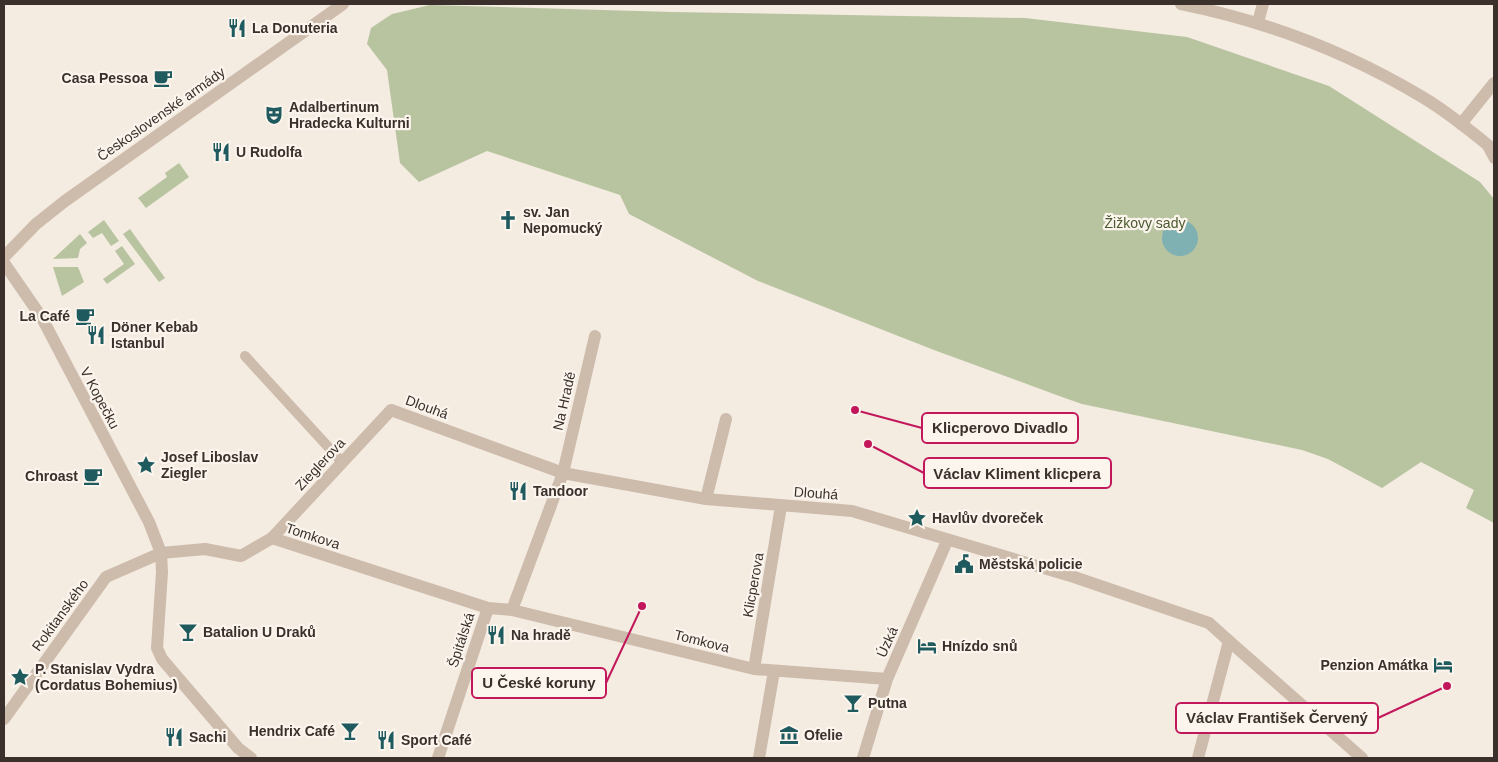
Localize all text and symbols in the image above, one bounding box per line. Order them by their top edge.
restaurant icon: La Donuteria [226,17,248,39]
place label: La Donuteria [252,20,338,36]
street label: Československé armády [94,64,228,164]
cafe icon: Casa Pessoa [152,67,174,89]
place label: Casa Pessoa [62,70,148,86]
place label: Adalbertinum Hradecka Kulturni [289,99,410,131]
theatre icon: Adalbertinum Hradecka Kulturni [263,104,285,126]
restaurant icon: U Rudolfa [210,141,232,163]
place label: U Rudolfa [236,144,302,160]
place label: sv. Jan Nepomucký [523,204,603,236]
church icon: sv. Jan Nepomucký [497,209,519,231]
park label: Žižkovy sady [1105,215,1185,231]
cafe icon: La Café [74,305,96,327]
place label: La Café [19,308,70,324]
place label: Döner Kebab Istanbul [111,319,198,351]
restaurant icon: Döner Kebab Istanbul [85,324,107,346]
street label: V Kopečku [77,364,123,432]
street label: Na Hradě [549,370,579,432]
street label: Dlouhá [403,392,451,422]
callout: Klicperovo Divadlo [922,413,1078,443]
text: Klicperovo Divadlo [932,419,1068,436]
street label: Zieglerova [292,434,348,493]
place label: Josef Liboslav Ziegler [161,449,258,481]
place icon: Josef Liboslav Ziegler [135,454,157,476]
callout: Václav Kliment klicpera [924,458,1111,488]
cafe icon: Chroast [82,465,104,487]
text: Václav Kliment klicpera [933,465,1101,482]
place label: Chroast [25,468,78,484]
restaurant icon: Tandoor [507,480,529,502]
place label: Tandoor [533,483,589,499]
street label: Dlouhá [793,483,839,503]
place icon: Havlův dvoreček [906,507,928,529]
place label: Havlův dvoreček [932,510,1043,526]
street label: Tomkova [284,520,342,552]
street label: Klicperova [739,551,767,619]
public building icon: Městská policie [953,553,975,575]
place label: Městská policie [979,556,1083,572]
street label: Rokitanského [29,576,92,654]
street label: Špitálská [445,610,477,669]
bar icon: Batalion U Draků [177,621,199,643]
place label: Batalion U Draků [203,624,316,640]
restaurant icon: Na hradě [485,624,507,646]
street label: Úzká [873,624,901,660]
street label: Tomkova [673,626,731,656]
place label: Na hradě [511,627,571,643]
hotel icon: Hnízdo snů [916,635,938,657]
place label: Hnízdo snů [942,638,1017,654]
hotel icon: Penzion Amátka [1432,654,1454,676]
place label: Penzion Amátka [1320,657,1428,673]
place label: P. Stanislav Vydra (Cordatus Bohemius) [35,661,177,693]
place icon: P. Stanislav Vydra (Cordatus Bohemius) [9,666,31,688]
callout: U České koruny [472,668,606,698]
text: U České koruny [482,674,596,691]
bar icon: Putna [842,692,864,714]
place label: Putna [868,695,907,711]
callout: Václav František Červený [1176,703,1378,733]
text: Václav František Červený [1186,709,1369,726]
bar icon: Hendrix Café [339,720,361,742]
place label: Hendrix Café [249,723,335,739]
museum icon: Ofelie [778,724,800,746]
restaurant icon: Sachi [163,726,185,748]
place label: Ofelie [804,727,843,743]
place label: Sachi [189,729,226,745]
restaurant icon: Sport Café [375,729,397,751]
place label: Sport Café [401,732,472,748]

